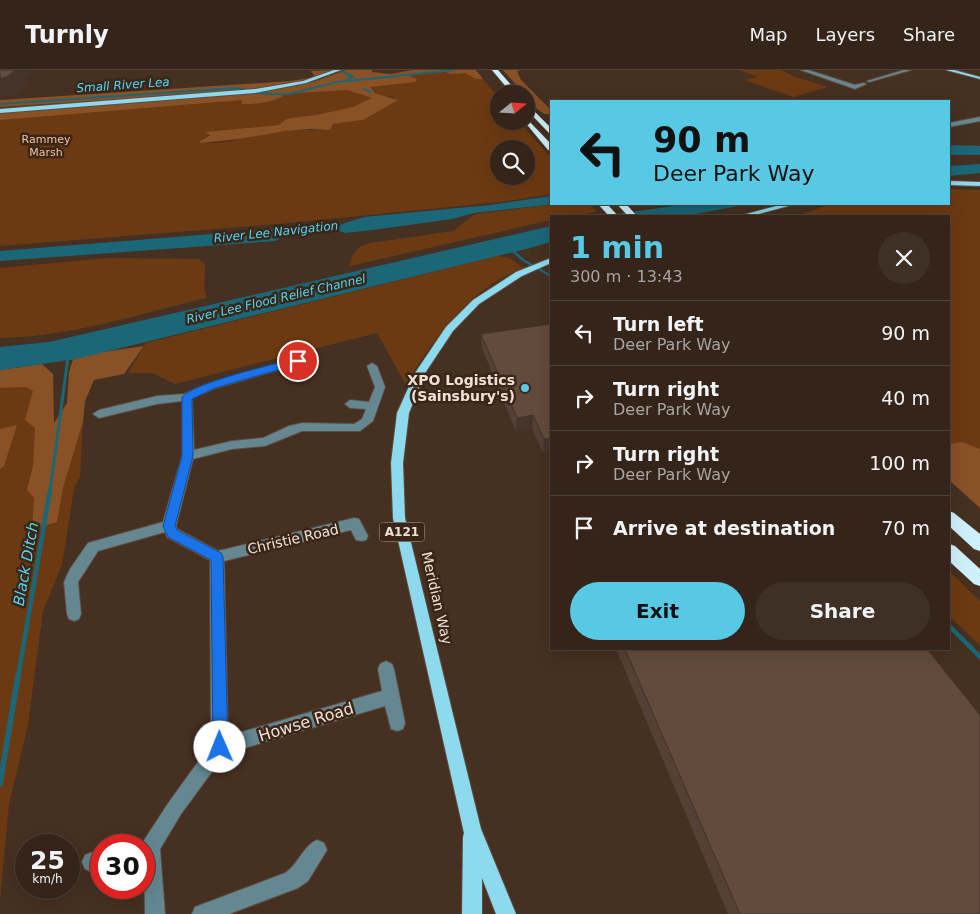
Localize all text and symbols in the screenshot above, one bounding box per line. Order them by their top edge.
text: Turnly [25,21,109,49]
text: Map [749,24,787,45]
text: Layers [815,24,875,45]
text: Share [903,24,955,45]
water label: Small River Lea [76,75,170,95]
north arrow [490,85,535,130]
map controls [490,85,535,185]
icon: left [570,120,635,185]
text: 90 m [653,120,750,160]
park label: Rammey Marsh [22,133,71,159]
button: search [490,140,535,185]
text: Deer Park Way [653,161,814,186]
water label: River Lee Navigation [213,219,339,245]
text: 1 min [570,230,664,265]
button: close [878,232,930,284]
text: 300 m · 13:43 [570,267,683,286]
water label: River Lee Flood Relief Channel [185,271,368,326]
text: Turn left [613,313,704,335]
icon: left [570,319,598,347]
text: 90 m [881,322,930,344]
text: Deer Park Way [613,335,730,354]
pin [277,340,319,382]
icon: arrive [284,347,312,375]
place label: XPO Logistics (Sainsbury's) [407,372,515,404]
text: Turn right [613,378,719,400]
marker: XPO Logistics (Sainsbury's) [519,382,531,394]
icon: right [570,384,598,412]
text: 40 m [881,387,930,409]
text: Deer Park Way [613,400,730,419]
text: Turn right [613,443,719,465]
icon: right [570,449,598,477]
text: 100 m [869,452,930,474]
text: Deer Park Way [613,465,730,484]
icon: arrive [570,514,598,542]
text: Arrive at destination [613,517,835,539]
text: 70 m [881,517,930,539]
water label: Black Ditch [10,521,42,607]
street label: Christie Road [246,521,340,557]
road number: A121 [380,522,424,542]
street label: Meridian Way [419,550,455,646]
button: Exit [570,582,745,640]
button: Share [755,582,930,640]
street label: Howse Road [256,699,356,745]
position arrow [193,720,245,772]
speed limit sign: 30 [90,834,155,899]
text: 25 [30,846,65,875]
text: km/h [32,872,63,886]

